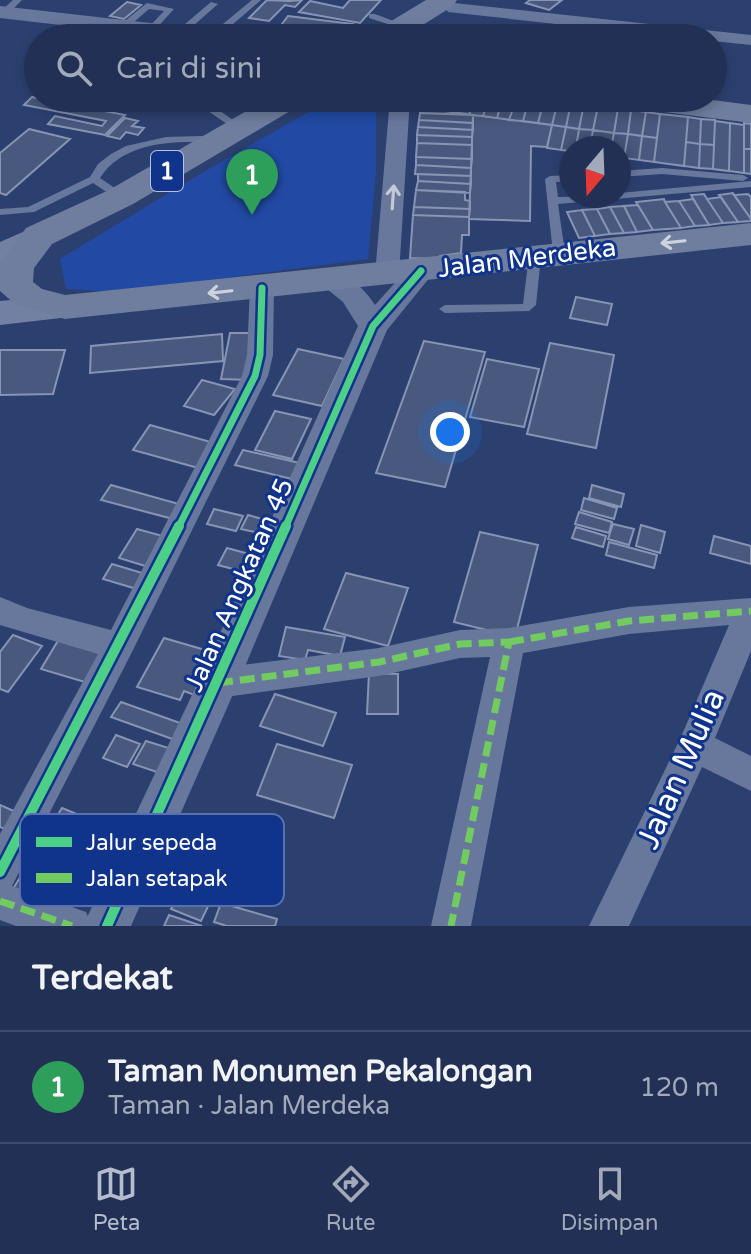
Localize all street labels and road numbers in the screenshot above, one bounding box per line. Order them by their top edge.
road number: 1 [151,151,183,191]
street label: Jalan Merdeka [436,232,618,284]
street label: Jalan Angkatan 45 [178,474,300,696]
street label: Jalan Mulia [629,683,733,855]

